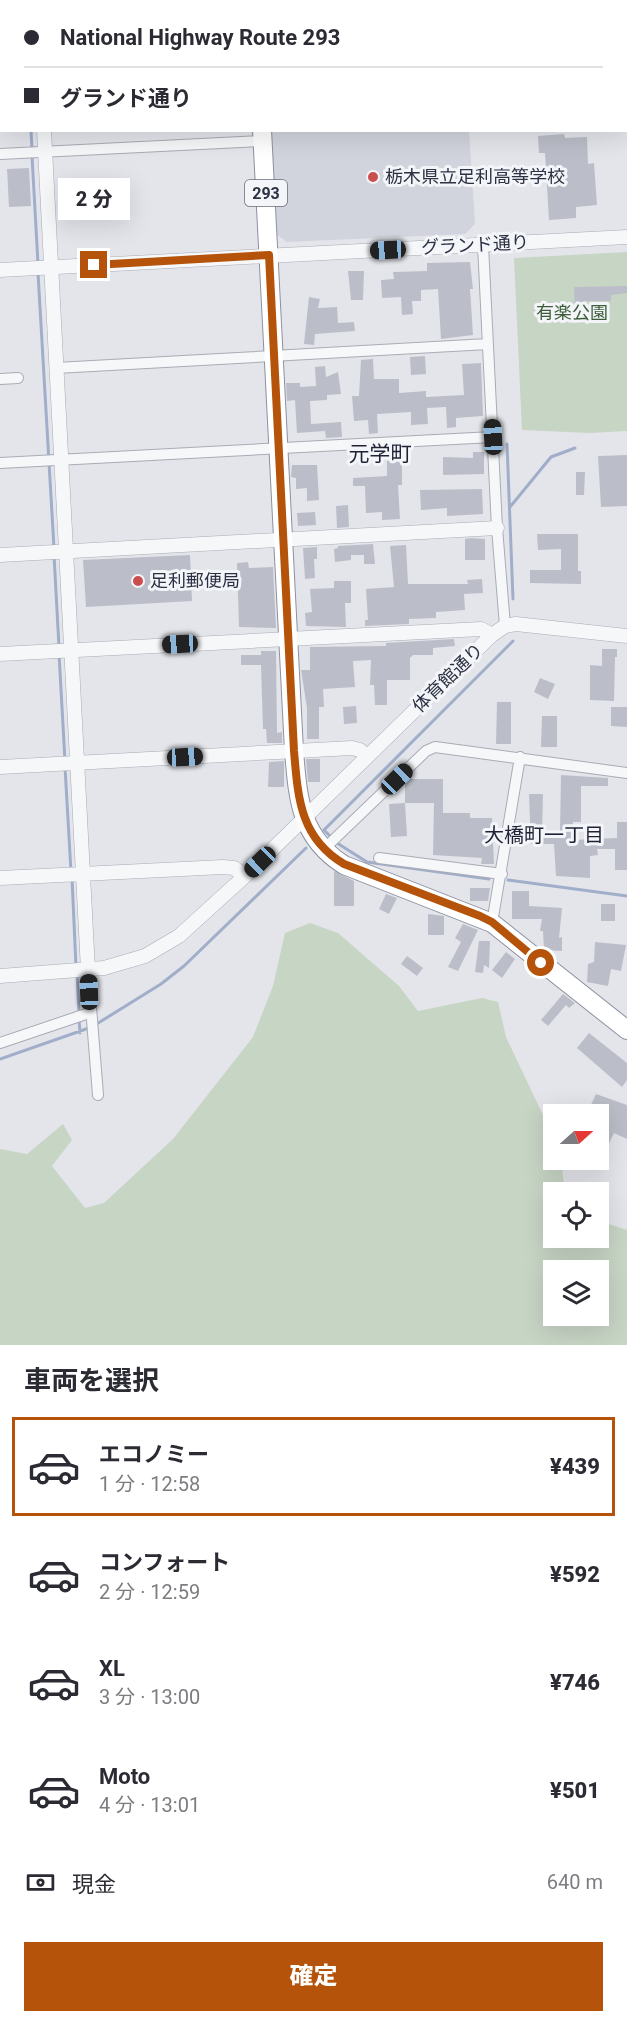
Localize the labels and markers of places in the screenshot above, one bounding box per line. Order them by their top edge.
place label: 栃木県立足利高等学校 [385,166,565,187]
marker: 栃木県立足利高等学校 [366,170,380,184]
place label: 足利郵便局 [150,570,240,591]
marker: 足利郵便局 [131,574,145,588]

